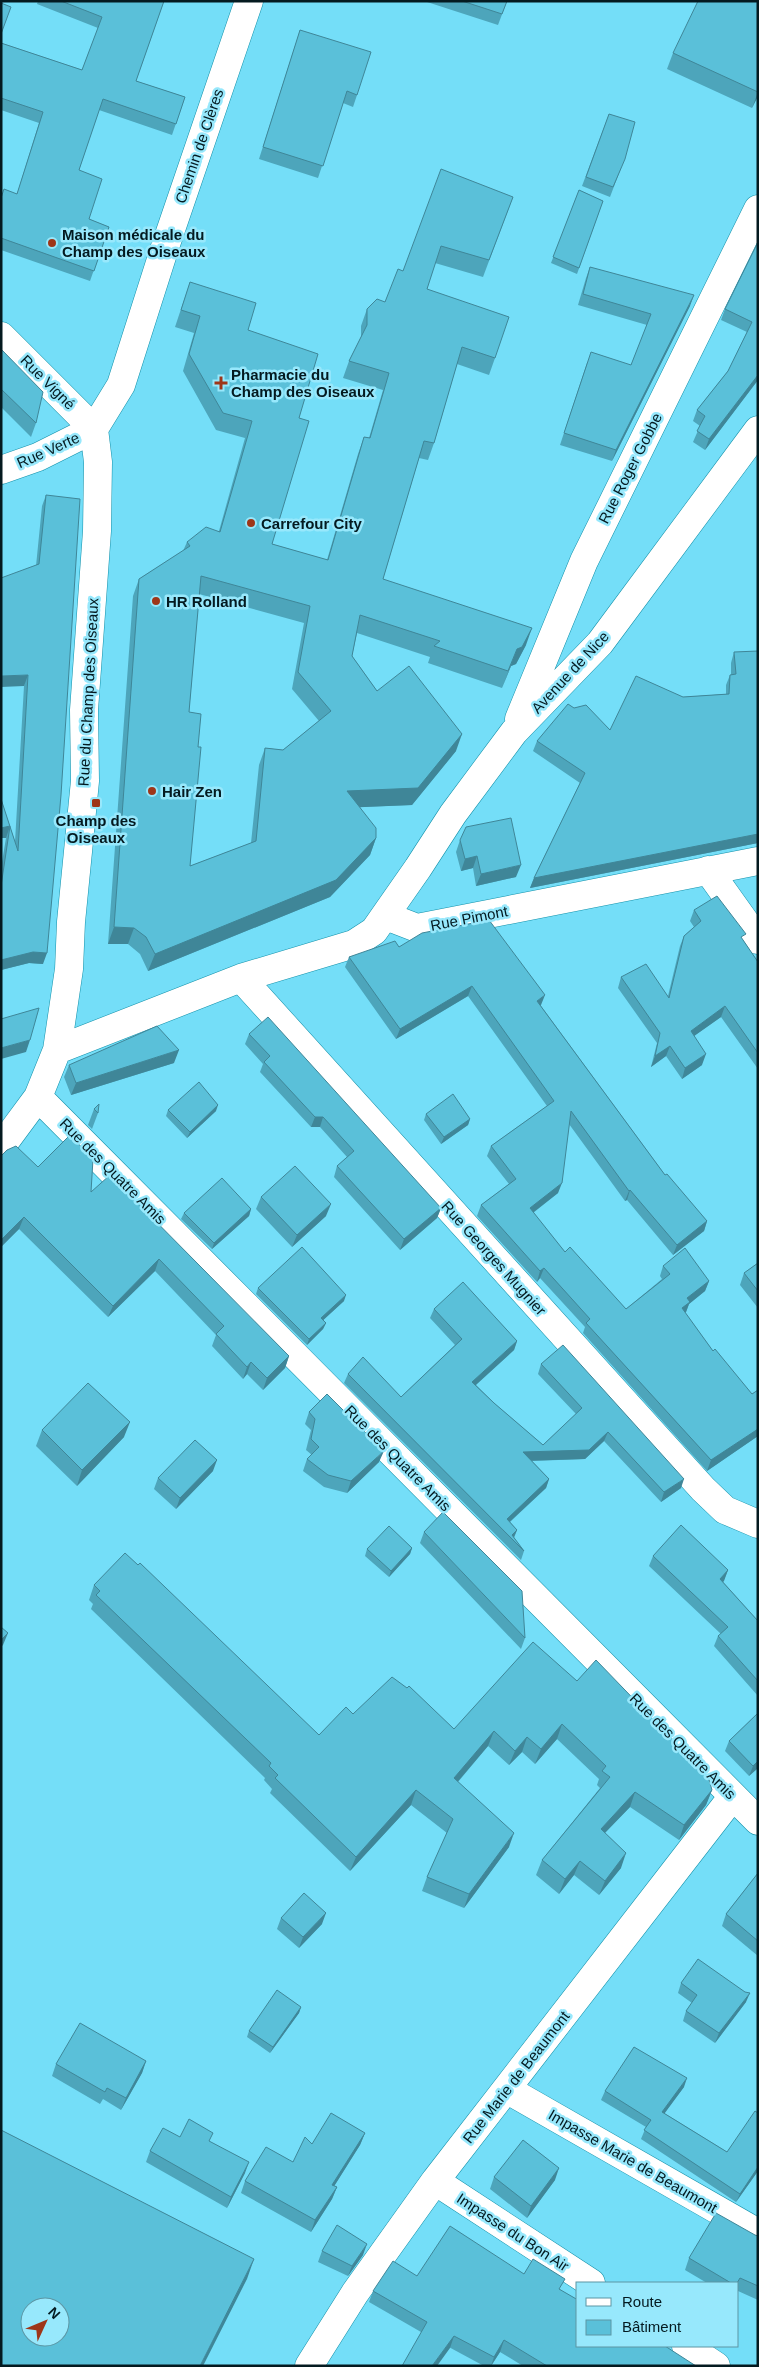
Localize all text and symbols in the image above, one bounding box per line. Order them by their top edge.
street label: Chemin de Clères [171,86,227,206]
place label: Maison médicale du Champ des Oiseaux [62,226,206,260]
marker: Maison médicale du Champ des Oiseaux [46,237,58,249]
street label: Rue Vigné [17,351,79,413]
place label: Pharmacie du Champ des Oiseaux [231,366,375,400]
marker: Pharmacie du Champ des Oiseaux [215,377,227,389]
street label: Rue Roger Gobbe [595,410,665,526]
street label: Rue Verte [14,429,82,471]
place label: Carrefour City [261,515,363,532]
marker: Carrefour City [245,517,257,529]
place label: HR Rolland [166,593,247,610]
marker: HR Rolland [150,595,162,607]
street label: Rue du Champ des Oiseaux [75,597,101,787]
street label: Avenue de Nice [528,628,612,716]
place label: Hair Zen [162,783,222,800]
marker: Hair Zen [146,785,158,797]
marker: Champ des Oiseaux [90,797,102,809]
place label: Champ des Oiseaux [56,812,136,846]
street label: Rue Pimont [429,902,510,934]
street label: Rue des Quatre Amis [57,1115,169,1227]
street label: Rue Georges Mugnier [438,1197,550,1319]
street label: Rue des Quatre Amis [342,1402,454,1514]
street label: Rue des Quatre Amis [627,1690,739,1802]
street label: Rue Marie de Beaumont [459,2007,573,2146]
street label: Impasse Marie de Beaumont [546,2106,721,2217]
street label: Impasse du Bon Air [454,2189,572,2275]
legend [576,2282,739,2347]
text: Route [622,2293,662,2310]
north arrow [20,2297,70,2347]
text: N [45,2304,64,2322]
text: Bâtiment [622,2318,682,2335]

